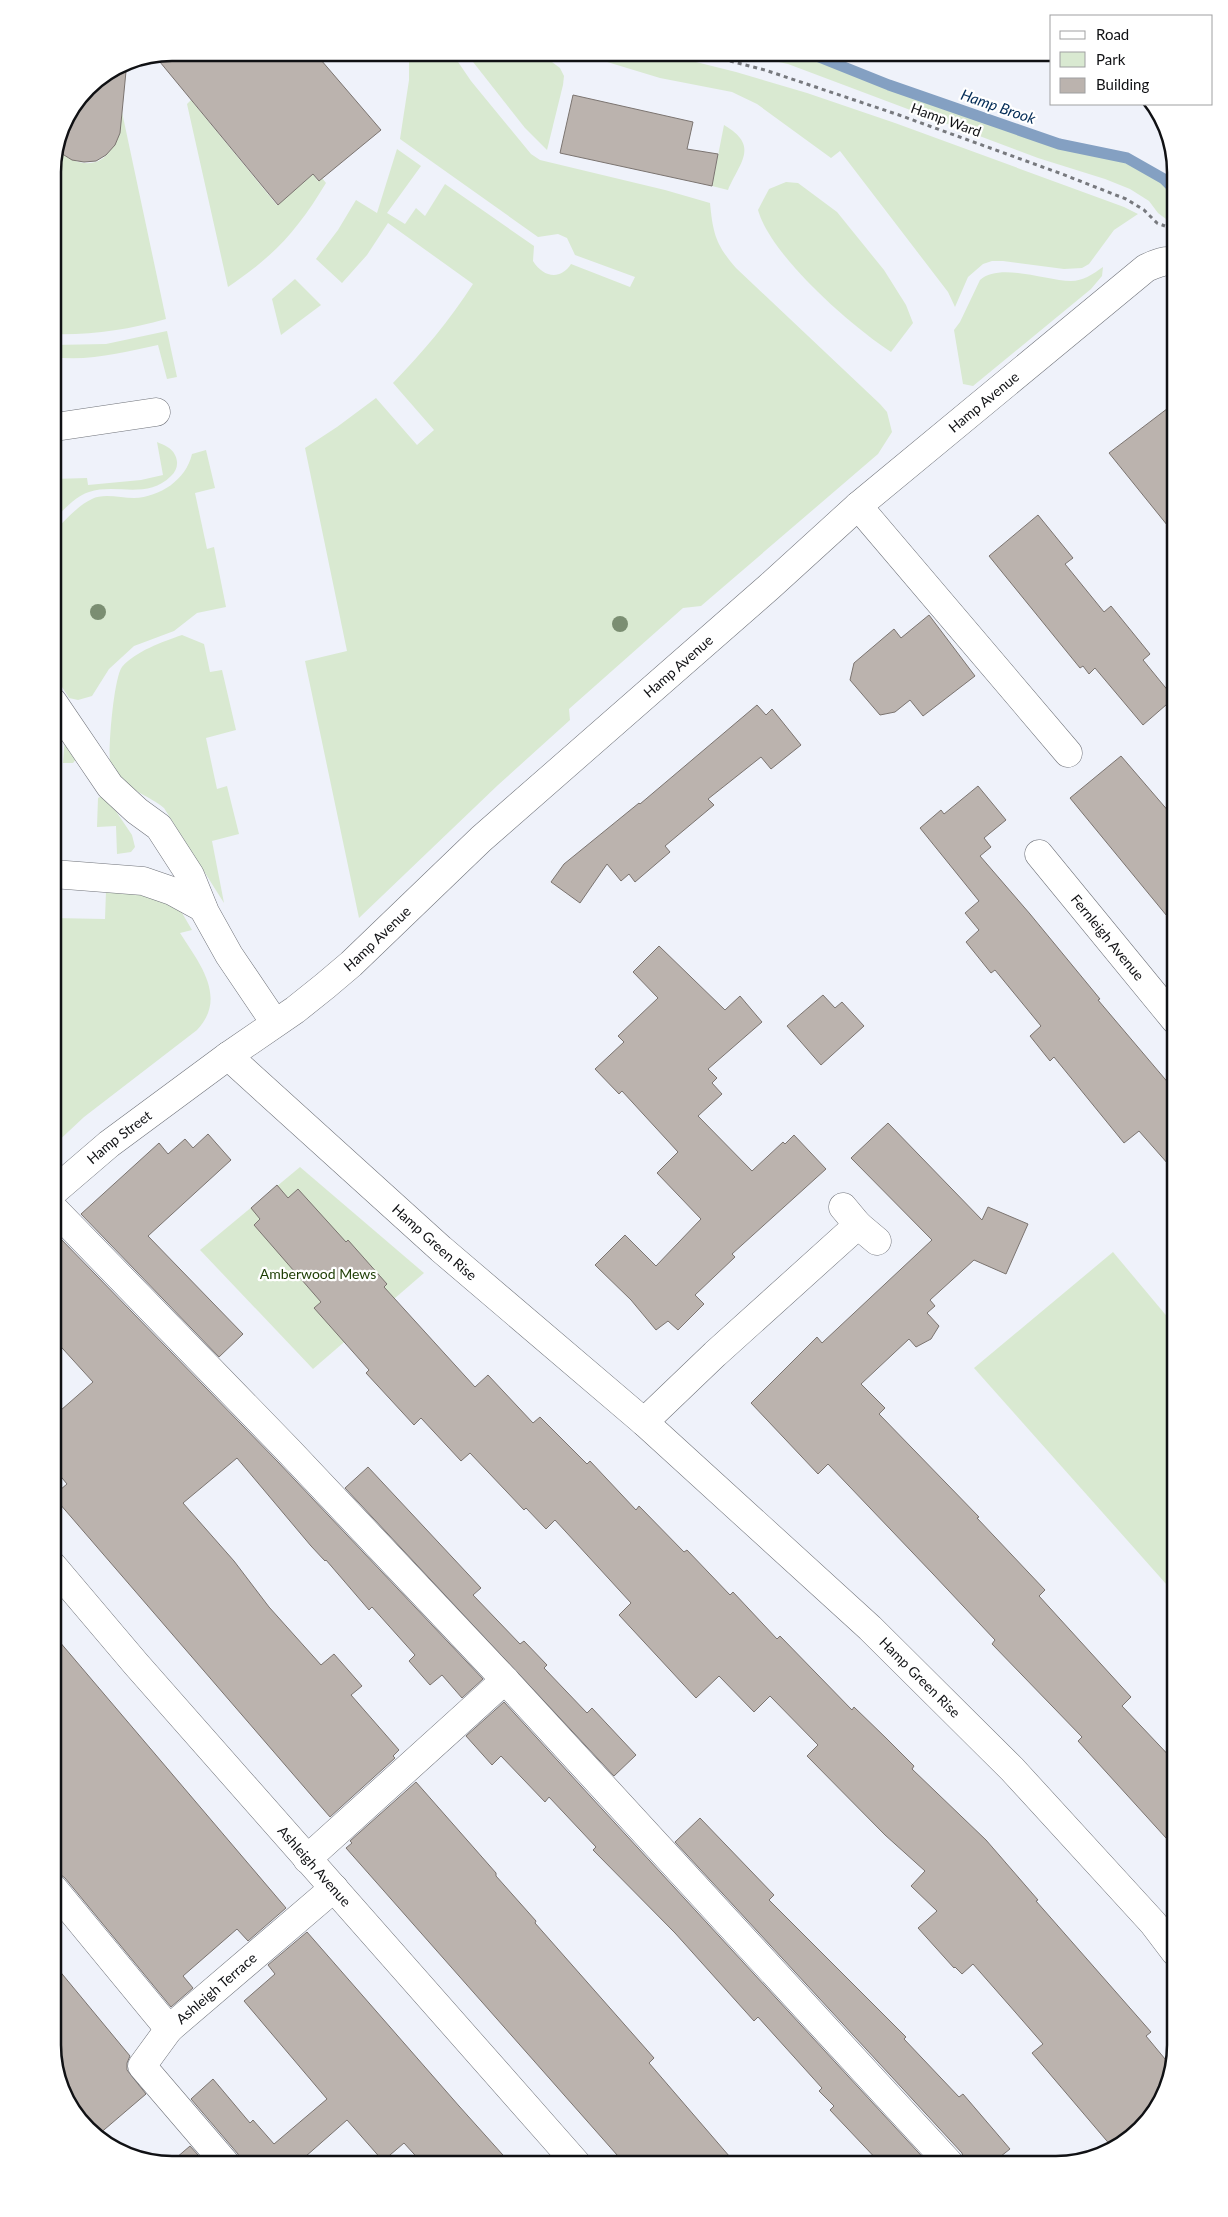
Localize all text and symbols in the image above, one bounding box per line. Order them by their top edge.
legend [1050,15,1213,105]
text: Road [1096,25,1129,43]
text: Park [1096,50,1126,68]
text: Building [1096,75,1149,93]
water label: Hamp Brook [959,85,1039,128]
street label: Hamp Ward [909,99,984,140]
street label: Hamp Avenue [945,368,1022,436]
street label: Hamp Avenue [640,631,716,701]
street label: Fernleigh Avenue [1068,891,1148,984]
street label: Hamp Avenue [340,902,414,974]
street label: Hamp Street [83,1106,155,1167]
street label: Hamp Green Rise [389,1200,480,1284]
park label: Amberwood Mews [260,1265,376,1282]
street label: Hamp Green Rise [876,1633,964,1721]
street label: Ashleigh Avenue [275,1822,355,1910]
street label: Ashleigh Terrace [172,1949,260,2027]

